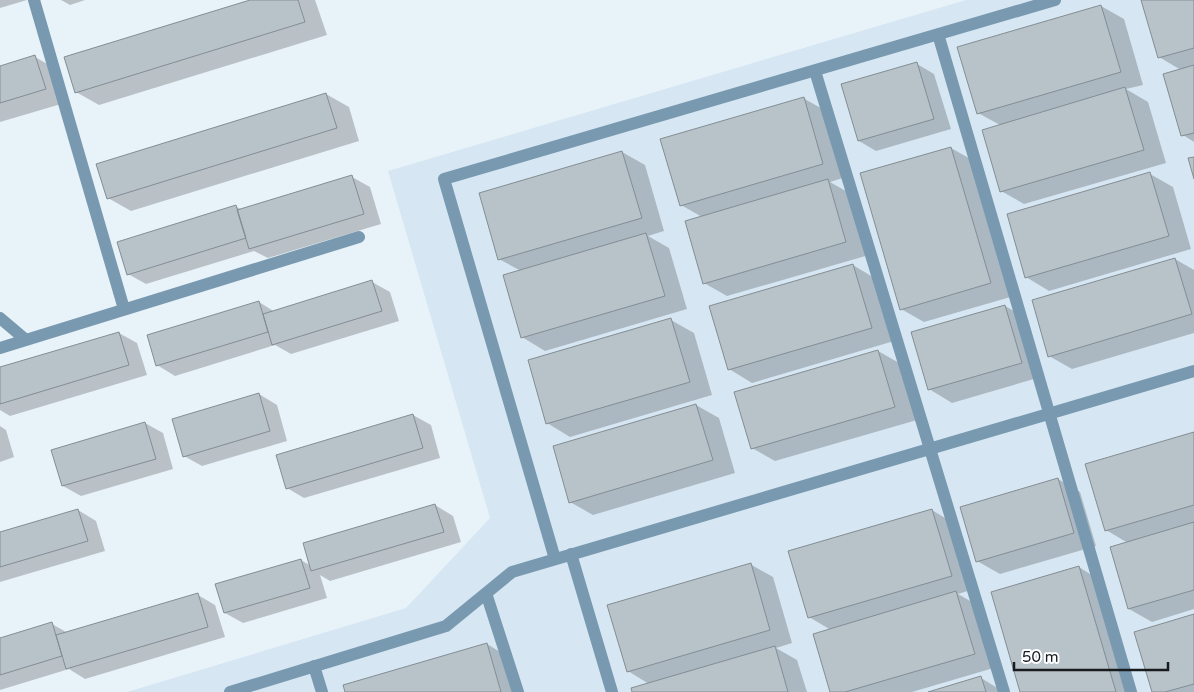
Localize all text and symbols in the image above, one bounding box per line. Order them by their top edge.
scale bar [1014,640,1168,672]
text: 50 m [1022,648,1059,666]

